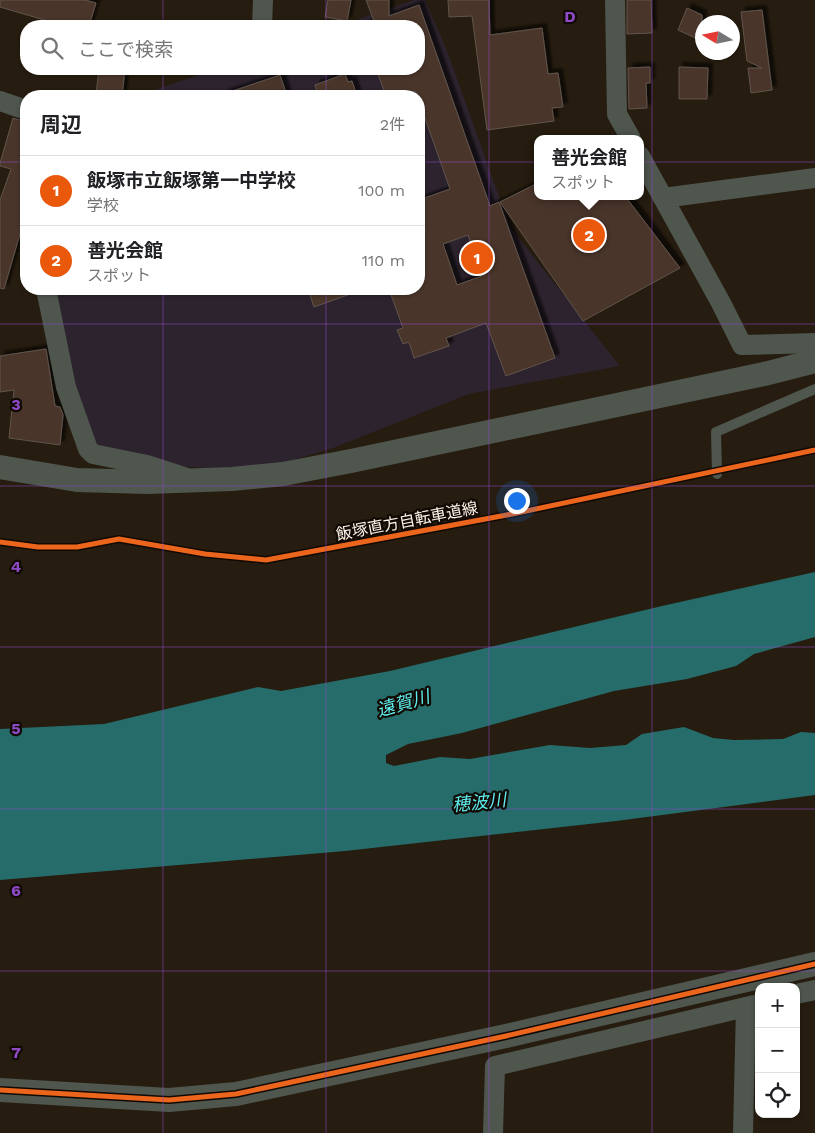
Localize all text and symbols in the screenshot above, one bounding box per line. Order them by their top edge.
text: D [564,7,576,26]
north arrow [695,15,740,60]
search box [20,20,425,75]
icon: search [38,34,66,62]
text: ここで検索 [78,38,173,61]
text: 周辺 [40,112,82,137]
text: 2件 [380,115,405,134]
popup [534,135,644,200]
text: 善光会館 [551,146,627,169]
text: 飯塚市立飯塚第一中学校 [87,169,296,192]
text: スポット [551,173,615,192]
text: 1 [53,181,59,200]
text: 100 m [358,181,405,200]
text: 学校 [87,196,119,215]
pin: 2 [573,216,605,254]
text: 善光会館 [87,239,163,262]
pin: 1 [461,239,493,277]
text: 2 [51,251,61,270]
text: 110 m [362,251,405,270]
text: スポット [87,266,151,285]
text: 3 [11,395,21,414]
your location [504,488,530,514]
street label: 飯塚直方自転車道線 [335,498,479,544]
text: 4 [11,557,21,576]
water label: 遠賀川 [374,685,434,721]
text: 5 [11,719,21,738]
water label: 穂波川 [451,789,509,815]
text: 6 [11,881,21,900]
map controls [755,983,800,1118]
button: + [755,983,800,1028]
button: − [755,1028,800,1073]
text: 7 [11,1043,21,1062]
button: locate [755,1073,800,1118]

